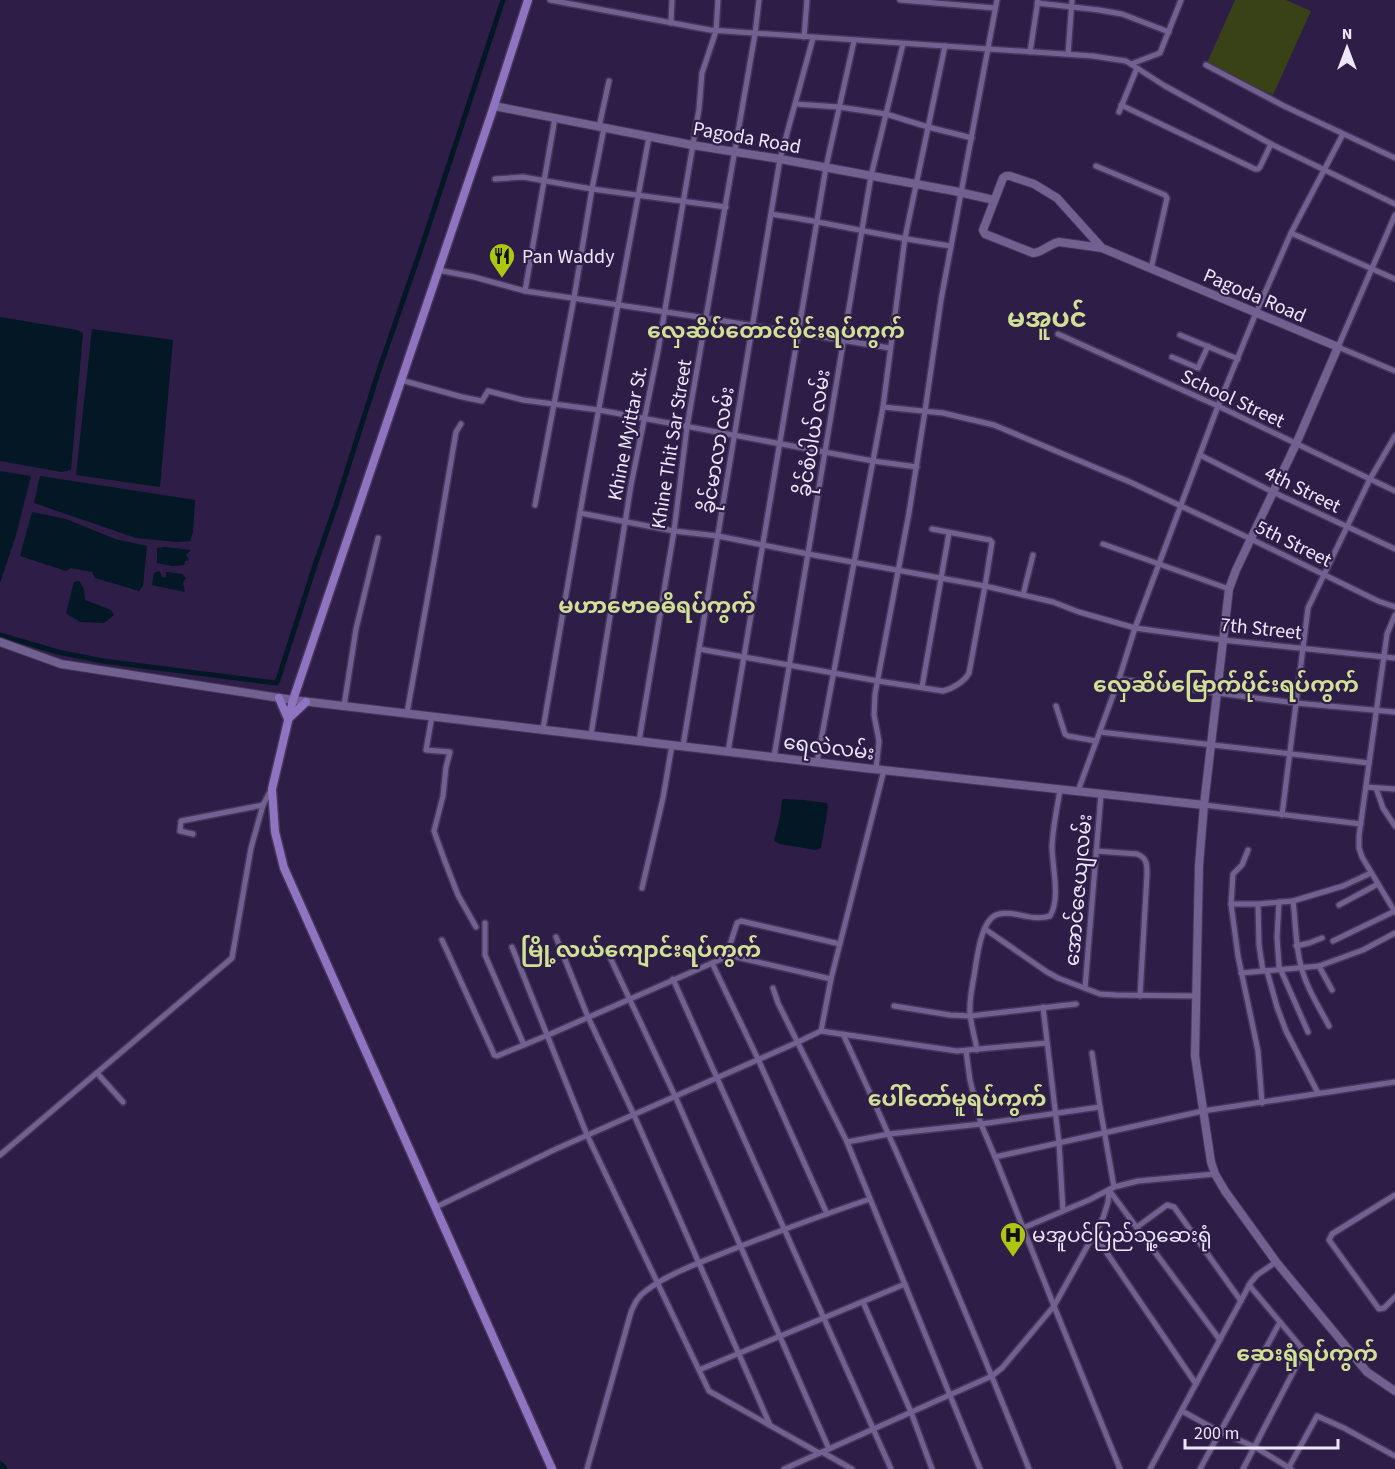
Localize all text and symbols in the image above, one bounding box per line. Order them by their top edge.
north arrow [1317,18,1377,78]
text: N [1342,23,1352,45]
street label: Pagoda Road [691,115,803,161]
restaurant icon: Pan Waddy [487,241,517,279]
place label: Pan Waddy [522,243,615,271]
street label: Pagoda Road [1199,262,1310,330]
district label: မအူပင် [1007,299,1087,340]
district label: လှေဆိပ်တောင်ပိုင်းရပ်ကွက် [647,315,905,348]
street label: Khine Thit Sar Street [645,357,699,531]
street label: Khine Myittar St. [601,363,655,503]
street label: School Street [1176,363,1289,435]
street label: ခိုင်စံပါယ် လမ်း [789,367,840,499]
street label: ခိုင်မာလာ လမ်း [693,385,744,516]
street label: 4th Street [1260,459,1346,520]
street label: 5th Street [1251,513,1337,574]
district label: မဟာဗောဓဓိရပ်ကွက် [558,590,756,623]
street label: 7th Street [1219,611,1303,647]
district label: လှေဆိပ်မြောက်ပိုင်းရပ်ကွက် [1093,669,1359,702]
street label: ရေလဲလမ်း [782,728,876,768]
street label: အောင်ဇေယျလမ်း [1057,813,1101,967]
district label: မြို့လယ်ကျောင်းရပ်ကွက် [521,934,761,968]
district label: ပေါ်တော်မူရပ်ကွက် [868,1083,1046,1116]
hospital icon: မအူပင်ပြည်သူ့ဆေးရုံ [998,1220,1028,1258]
place label: မအူပင်ပြည်သူ့ဆေးရုံ [1032,1221,1212,1252]
district label: ဆေးရုံရပ်ကွက် [1236,1338,1378,1371]
scale bar [1185,1412,1338,1450]
text: 200 m [1194,1421,1239,1446]

